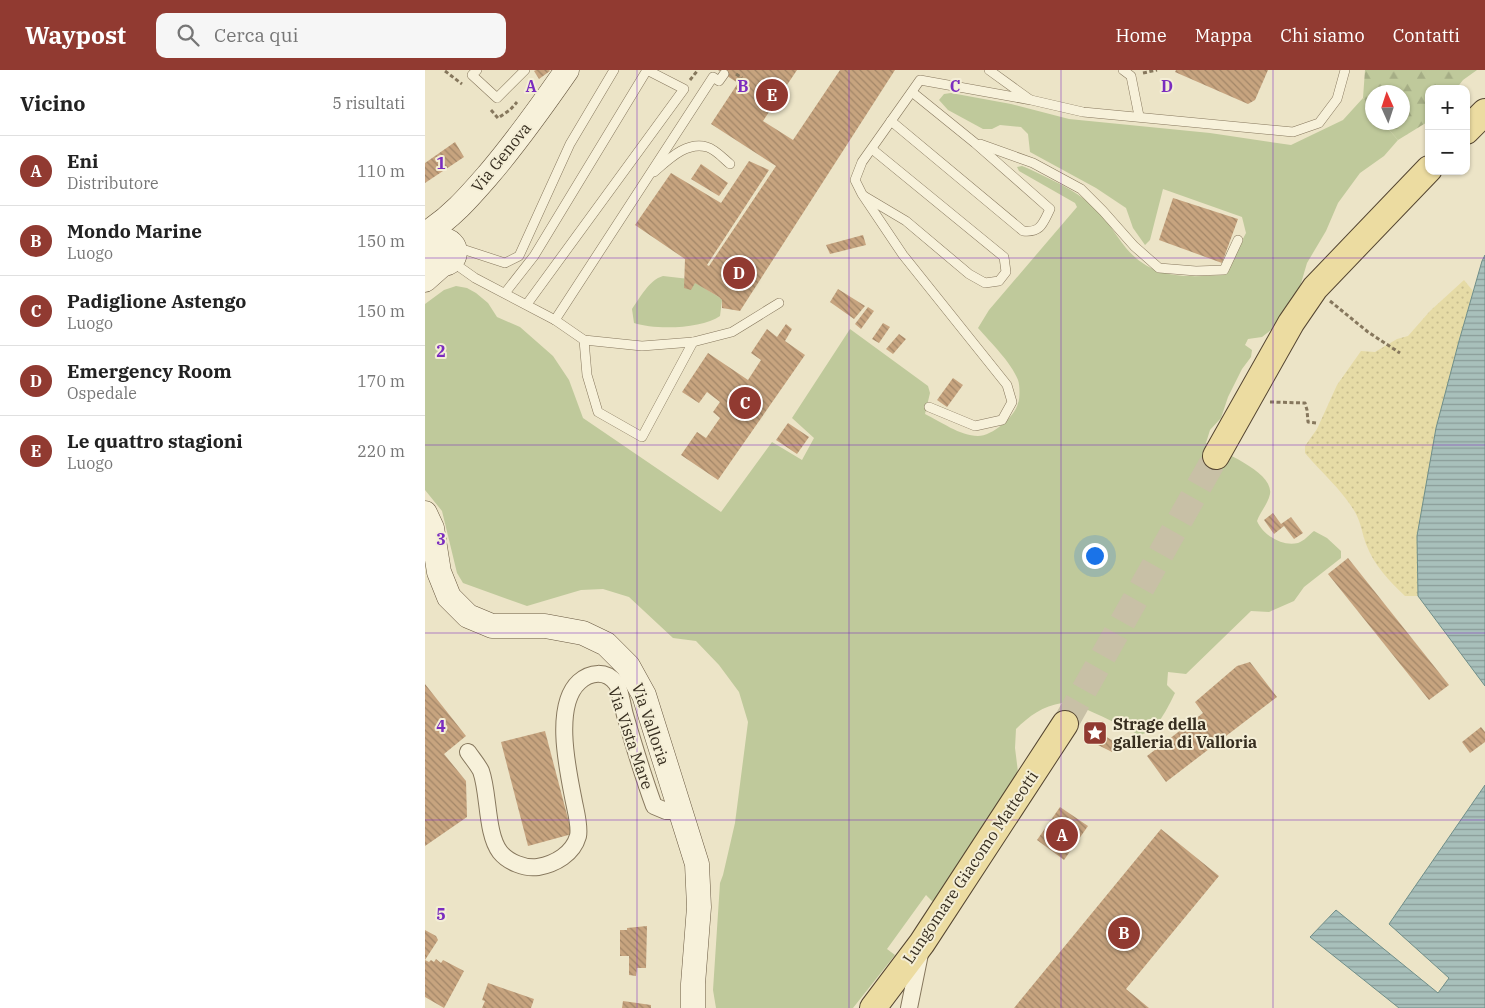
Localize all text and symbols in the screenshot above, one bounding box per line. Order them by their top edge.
search box [156,13,506,58]
text: Waypost [25,19,126,51]
icon: search [174,21,202,49]
text: Cerca qui [214,23,298,47]
text: Home [1116,24,1167,47]
text: Mappa [1195,24,1252,47]
text: Chi siamo [1280,24,1365,47]
text: Contatti [1393,24,1460,47]
text: A [525,76,537,96]
text: B [737,76,749,96]
pin: E [756,76,788,114]
text: C [950,76,960,96]
text: D [1161,76,1173,96]
north arrow [1365,85,1410,130]
map controls [1425,85,1470,175]
button: + [1425,85,1470,130]
text: Vicino [20,89,86,117]
text: 5 risultati [332,93,405,113]
street label: Via Genova [467,118,535,196]
button: − [1425,130,1470,175]
text: Eni [67,149,98,173]
text: 1 [436,153,446,173]
text: A [30,161,42,181]
text: 110 m [357,161,405,181]
text: Distributore [67,173,159,193]
text: Mondo Marine [67,219,202,243]
text: B [30,231,42,251]
text: 150 m [357,231,405,251]
text: Luogo [67,243,113,263]
pin: D [723,254,755,292]
text: Padiglione Astengo [67,289,246,313]
text: C [31,301,41,321]
text: 150 m [357,301,405,321]
text: Luogo [67,313,113,333]
text: 2 [436,341,446,361]
text: Emergency Room [67,359,232,383]
text: D [30,371,42,391]
text: 170 m [357,371,405,391]
text: Ospedale [67,383,137,403]
pin: C [729,384,761,422]
text: Le quattro stagioni [67,429,243,453]
text: E [31,441,41,461]
text: 220 m [357,441,405,461]
text: Luogo [67,453,113,473]
text: 3 [436,529,446,549]
your location [1082,543,1108,569]
street label: Via Valloria [628,680,674,768]
street label: Via Vista Mare [604,684,658,792]
place label: Strage della galleria di Valloria [1113,714,1257,752]
text: 4 [436,716,446,736]
place icon: Strage della galleria di Valloria [1082,720,1108,746]
street label: Lungomare Giacomo Matteotti [898,767,1042,967]
pin: A [1046,816,1078,854]
text: 5 [436,904,446,924]
pin: B [1108,914,1140,952]

